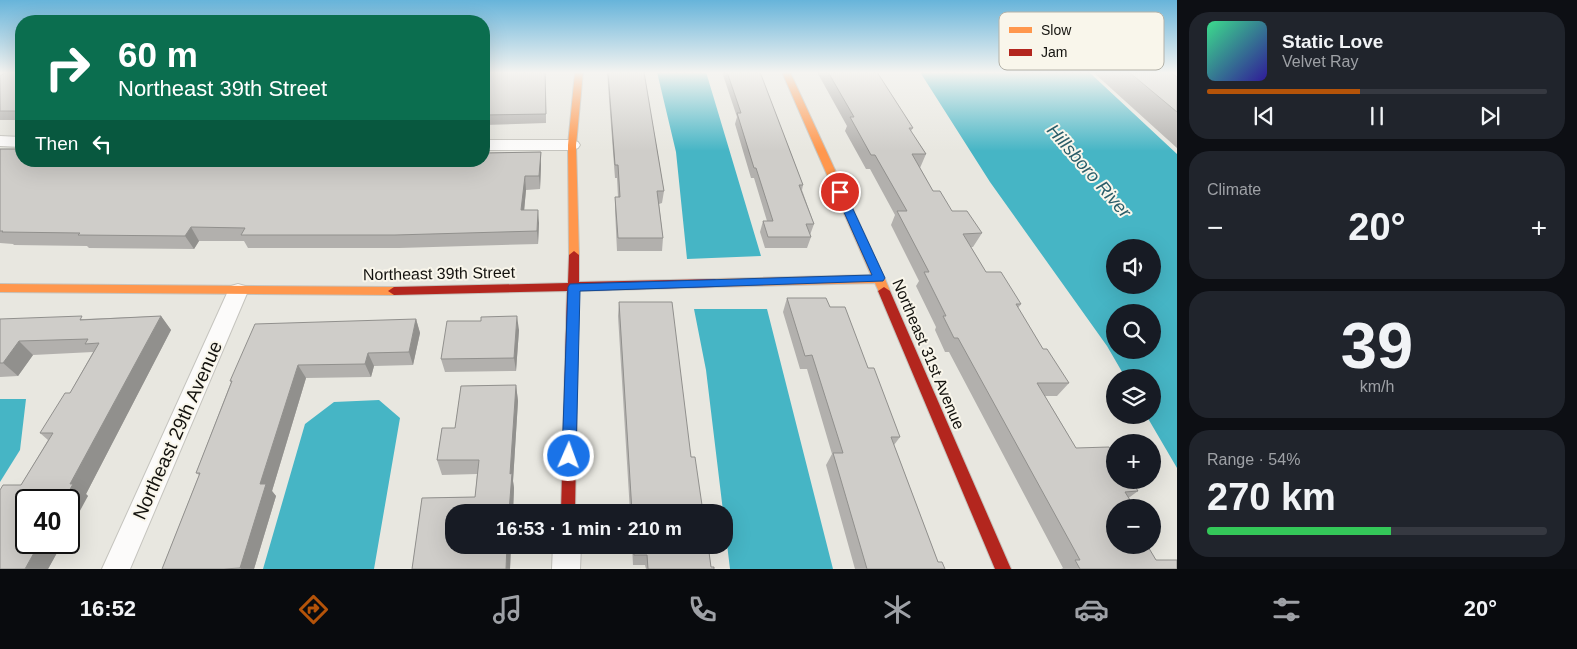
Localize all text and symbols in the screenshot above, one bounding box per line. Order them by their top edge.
legend [999,12,1164,70]
text: Slow [1041,22,1072,38]
text: Static Love [1282,31,1383,52]
icon: right [35,35,100,100]
text: 60 m [118,35,198,74]
text: Jam [1041,44,1067,60]
text: Velvet Ray [1282,53,1358,70]
text: Northeast 39th Street [118,76,327,101]
icon: previous [1250,102,1278,130]
icon: pause [1363,102,1391,130]
icon: next [1476,102,1504,130]
water label: Hillsboro River [1043,120,1136,222]
icon: left [88,130,116,158]
text: Then [35,133,78,154]
pin [819,171,861,213]
icon: arrive [826,178,854,206]
text: Climate [1207,181,1261,198]
text: 20° [1348,206,1406,248]
text: − [1207,212,1223,243]
text: + [1531,212,1547,243]
map controls [1106,239,1161,554]
button: sound [1106,239,1161,294]
street label: Northeast 39th Street [363,264,516,283]
street label: Northeast 31st Avenue [889,277,968,432]
button: search [1106,304,1161,359]
text: 39 [1341,309,1413,382]
street label: Northeast 29th Avenue [129,338,226,523]
button: layers [1106,369,1161,424]
text: km/h [1360,378,1394,395]
position arrow [542,429,594,481]
button: + [1106,434,1161,489]
text: Range · 54% [1207,451,1300,468]
text: 270 km [1207,476,1336,518]
speed limit sign: 40 [15,489,80,554]
button: − [1106,499,1161,554]
text: 16:53 · 1 min · 210 m [496,518,682,539]
icon: directions [296,592,331,627]
icon: music [490,592,525,627]
icon: phone [685,592,720,627]
icon: climate [880,592,915,627]
icon: car [1074,592,1109,627]
icon: filters [1269,592,1304,627]
text: 16:52 [80,596,136,621]
text: 20° [1464,596,1497,621]

